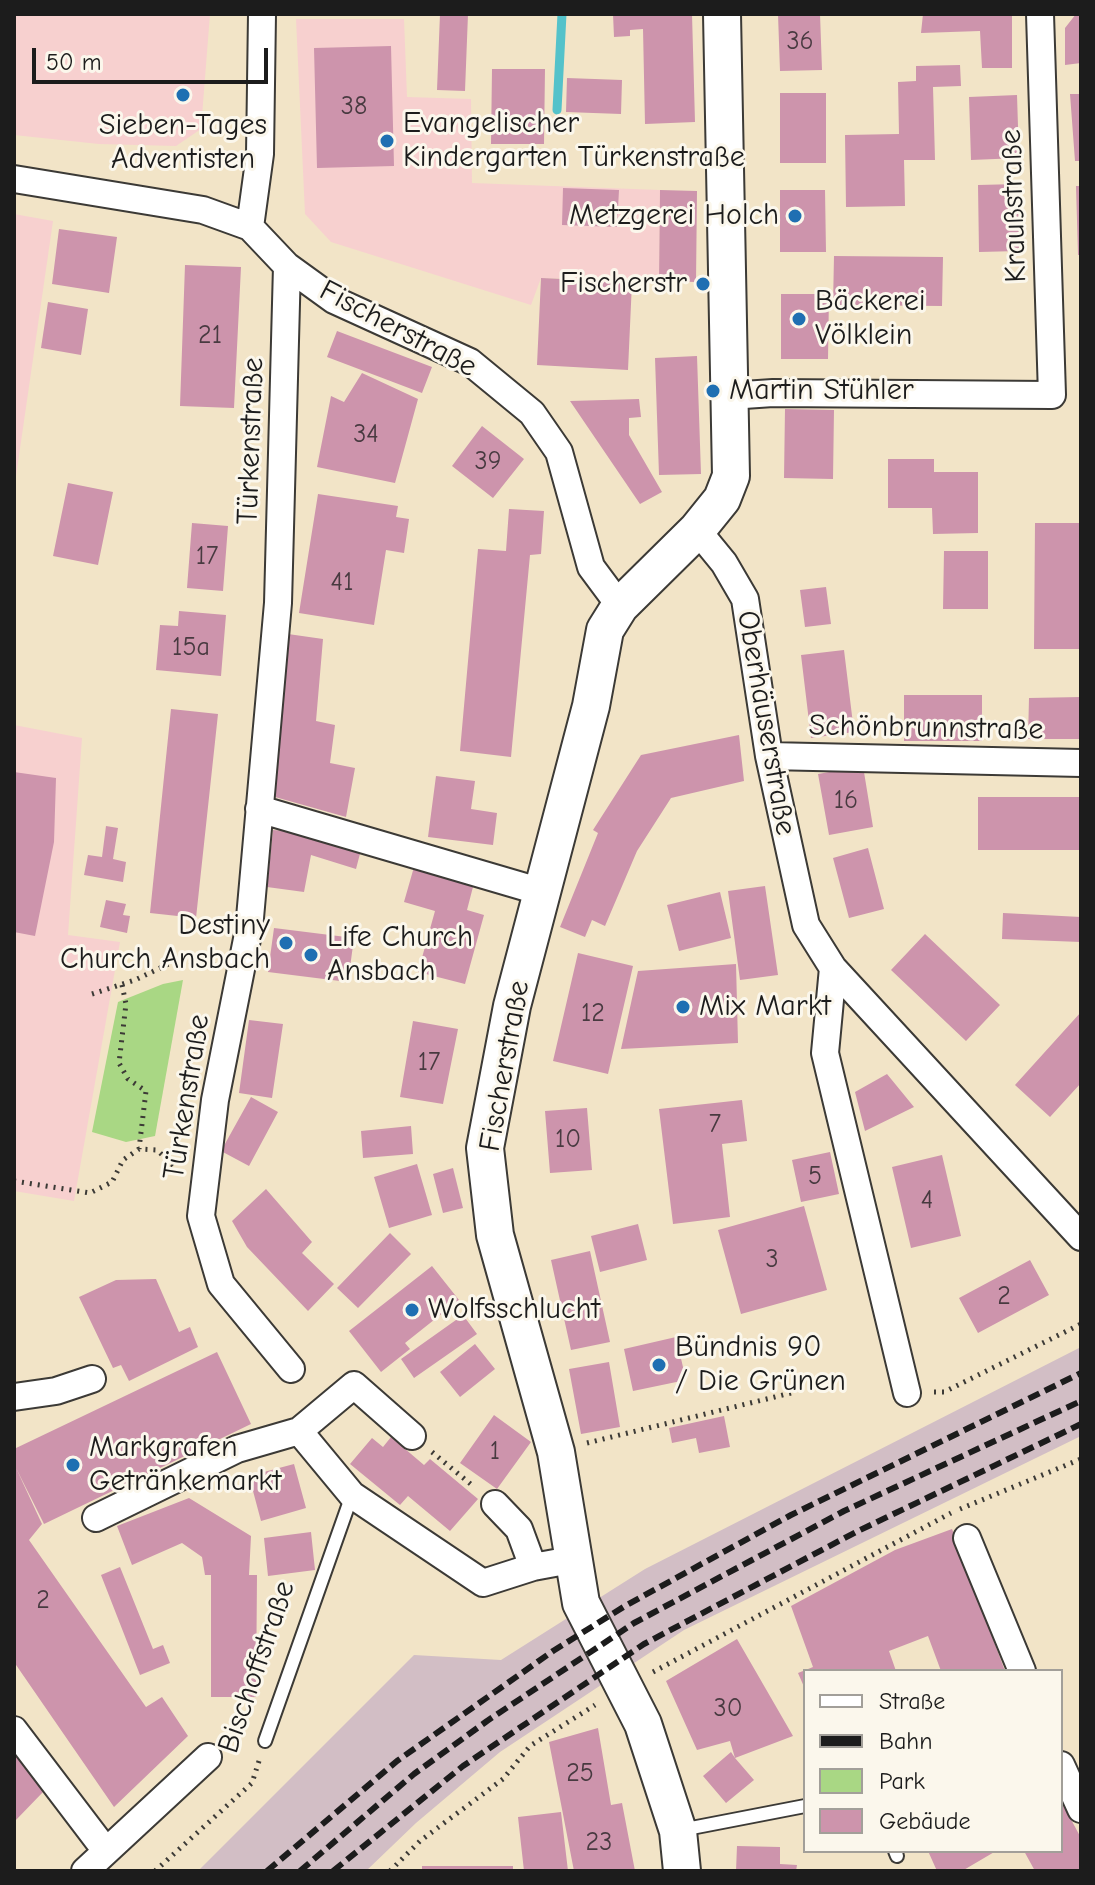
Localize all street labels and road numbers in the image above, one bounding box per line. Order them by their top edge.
street label: Kraußstraße [993,129,1035,283]
street label: Fischerstraße [313,273,483,385]
street label: Türkenstraße [230,357,272,525]
street label: Oberhäuserstraße [729,608,803,838]
street label: Schönbrunnstraße [808,708,1044,748]
street label: Fischerstraße [472,978,538,1154]
street label: Türkenstraße [156,1012,218,1182]
street label: Bischoffstraße [211,1576,303,1758]

